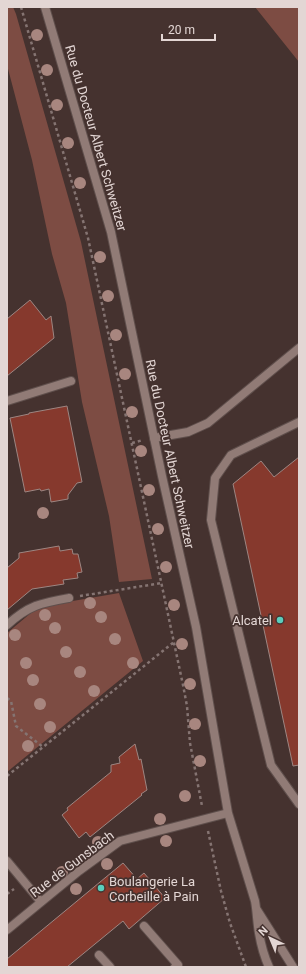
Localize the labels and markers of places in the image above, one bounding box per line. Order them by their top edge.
place label: Alcatel [232,613,272,628]
marker: Alcatel [275,615,285,625]
place label: Boulangerie La Corbeille à Pain [109,874,199,904]
marker: Boulangerie La Corbeille à Pain [96,883,106,893]

